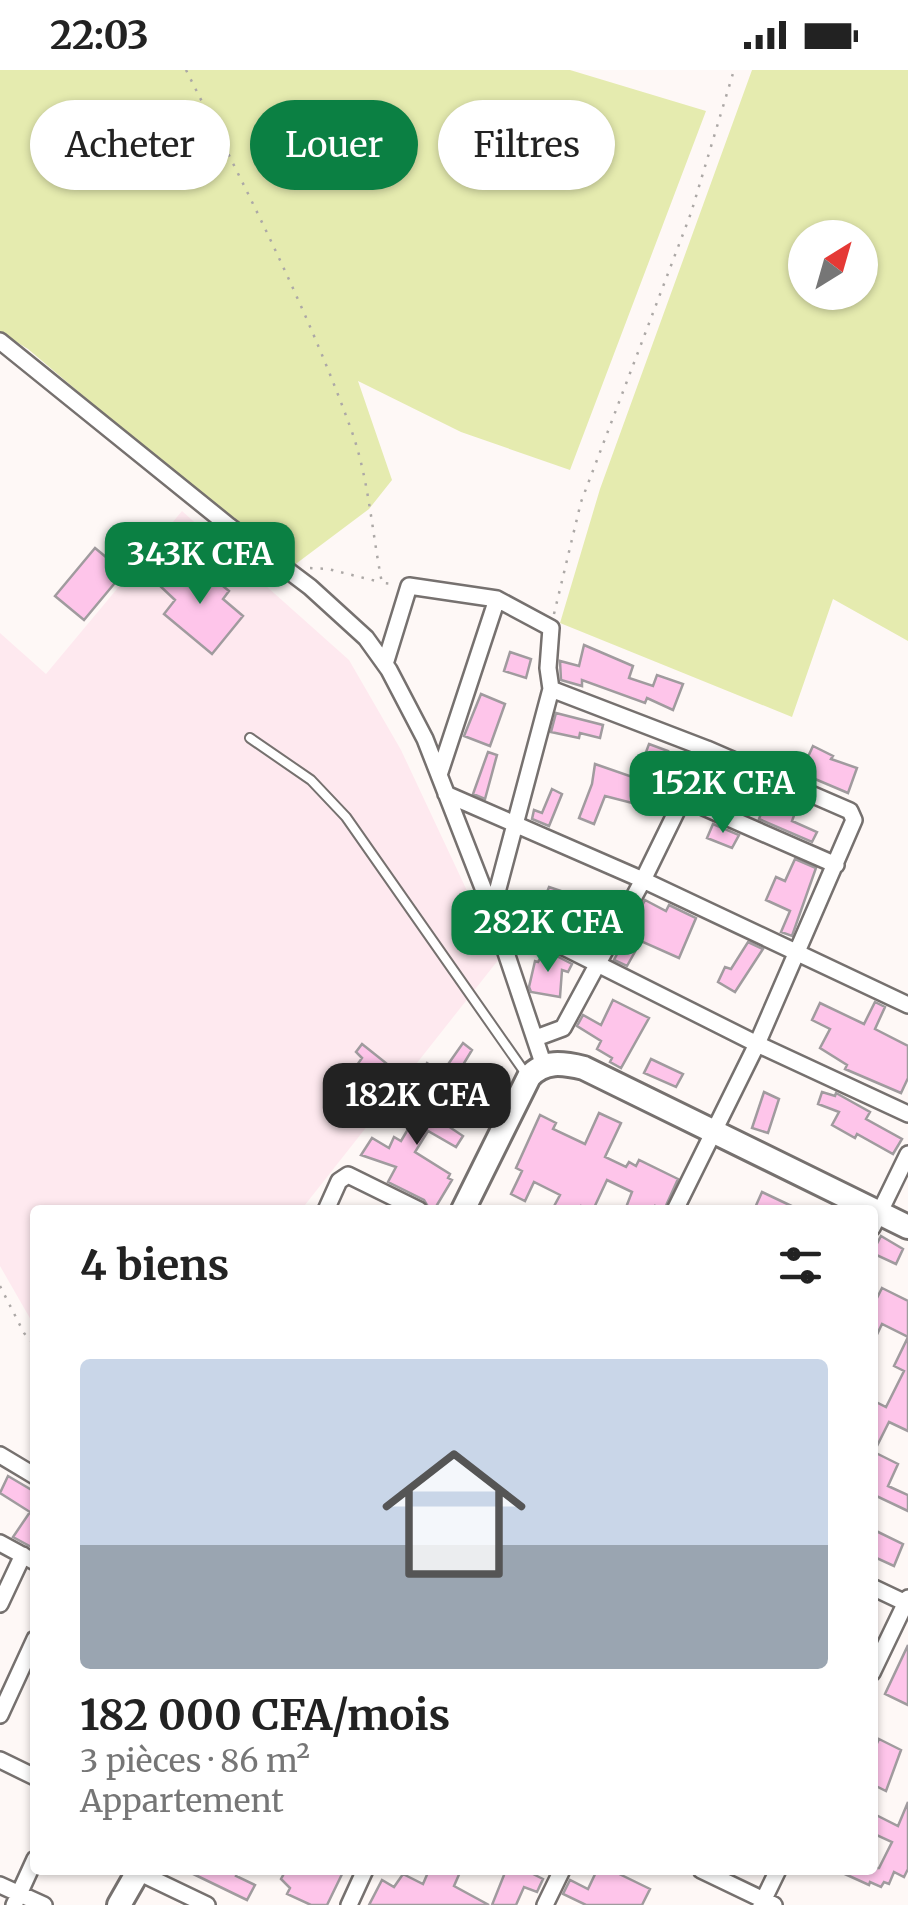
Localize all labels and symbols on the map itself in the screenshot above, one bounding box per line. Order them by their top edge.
north arrow [788,220,878,310]
pin: 343K CFA [97,522,303,607]
pin: 152K CFA [620,751,826,836]
pin: 282K CFA [445,890,651,975]
pin: 182K CFA [314,1063,520,1148]

